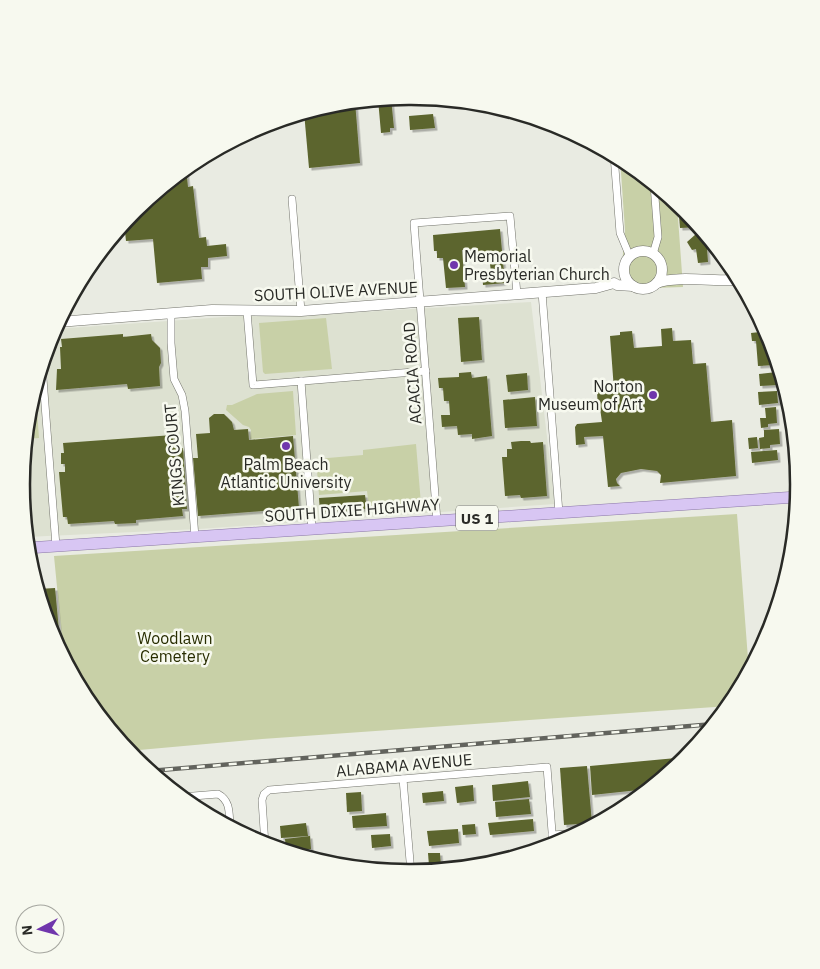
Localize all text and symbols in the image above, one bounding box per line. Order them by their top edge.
place label: Memorial Presbyterian Church [464,246,610,284]
marker: Memorial Presbyterian Church [448,259,460,271]
street label: SOUTH OLIVE AVENUE [253,277,419,305]
street label: ACACIA ROAD [398,321,426,425]
place label: Norton Museum of Art [538,376,643,414]
marker: Norton Museum of Art [647,389,659,401]
street label: KINGS COURT [160,403,188,507]
marker: Palm Beach Atlantic University [280,440,292,452]
place label: Palm Beach Atlantic University [221,454,351,492]
street label: SOUTH DIXIE HIGHWAY [264,494,441,526]
road number: US 1 [456,506,498,530]
park label: Woodlawn Cemetery [137,628,213,666]
street label: ALABAMA AVENUE [335,749,473,781]
north arrow [15,904,65,954]
text: N [18,924,37,936]

